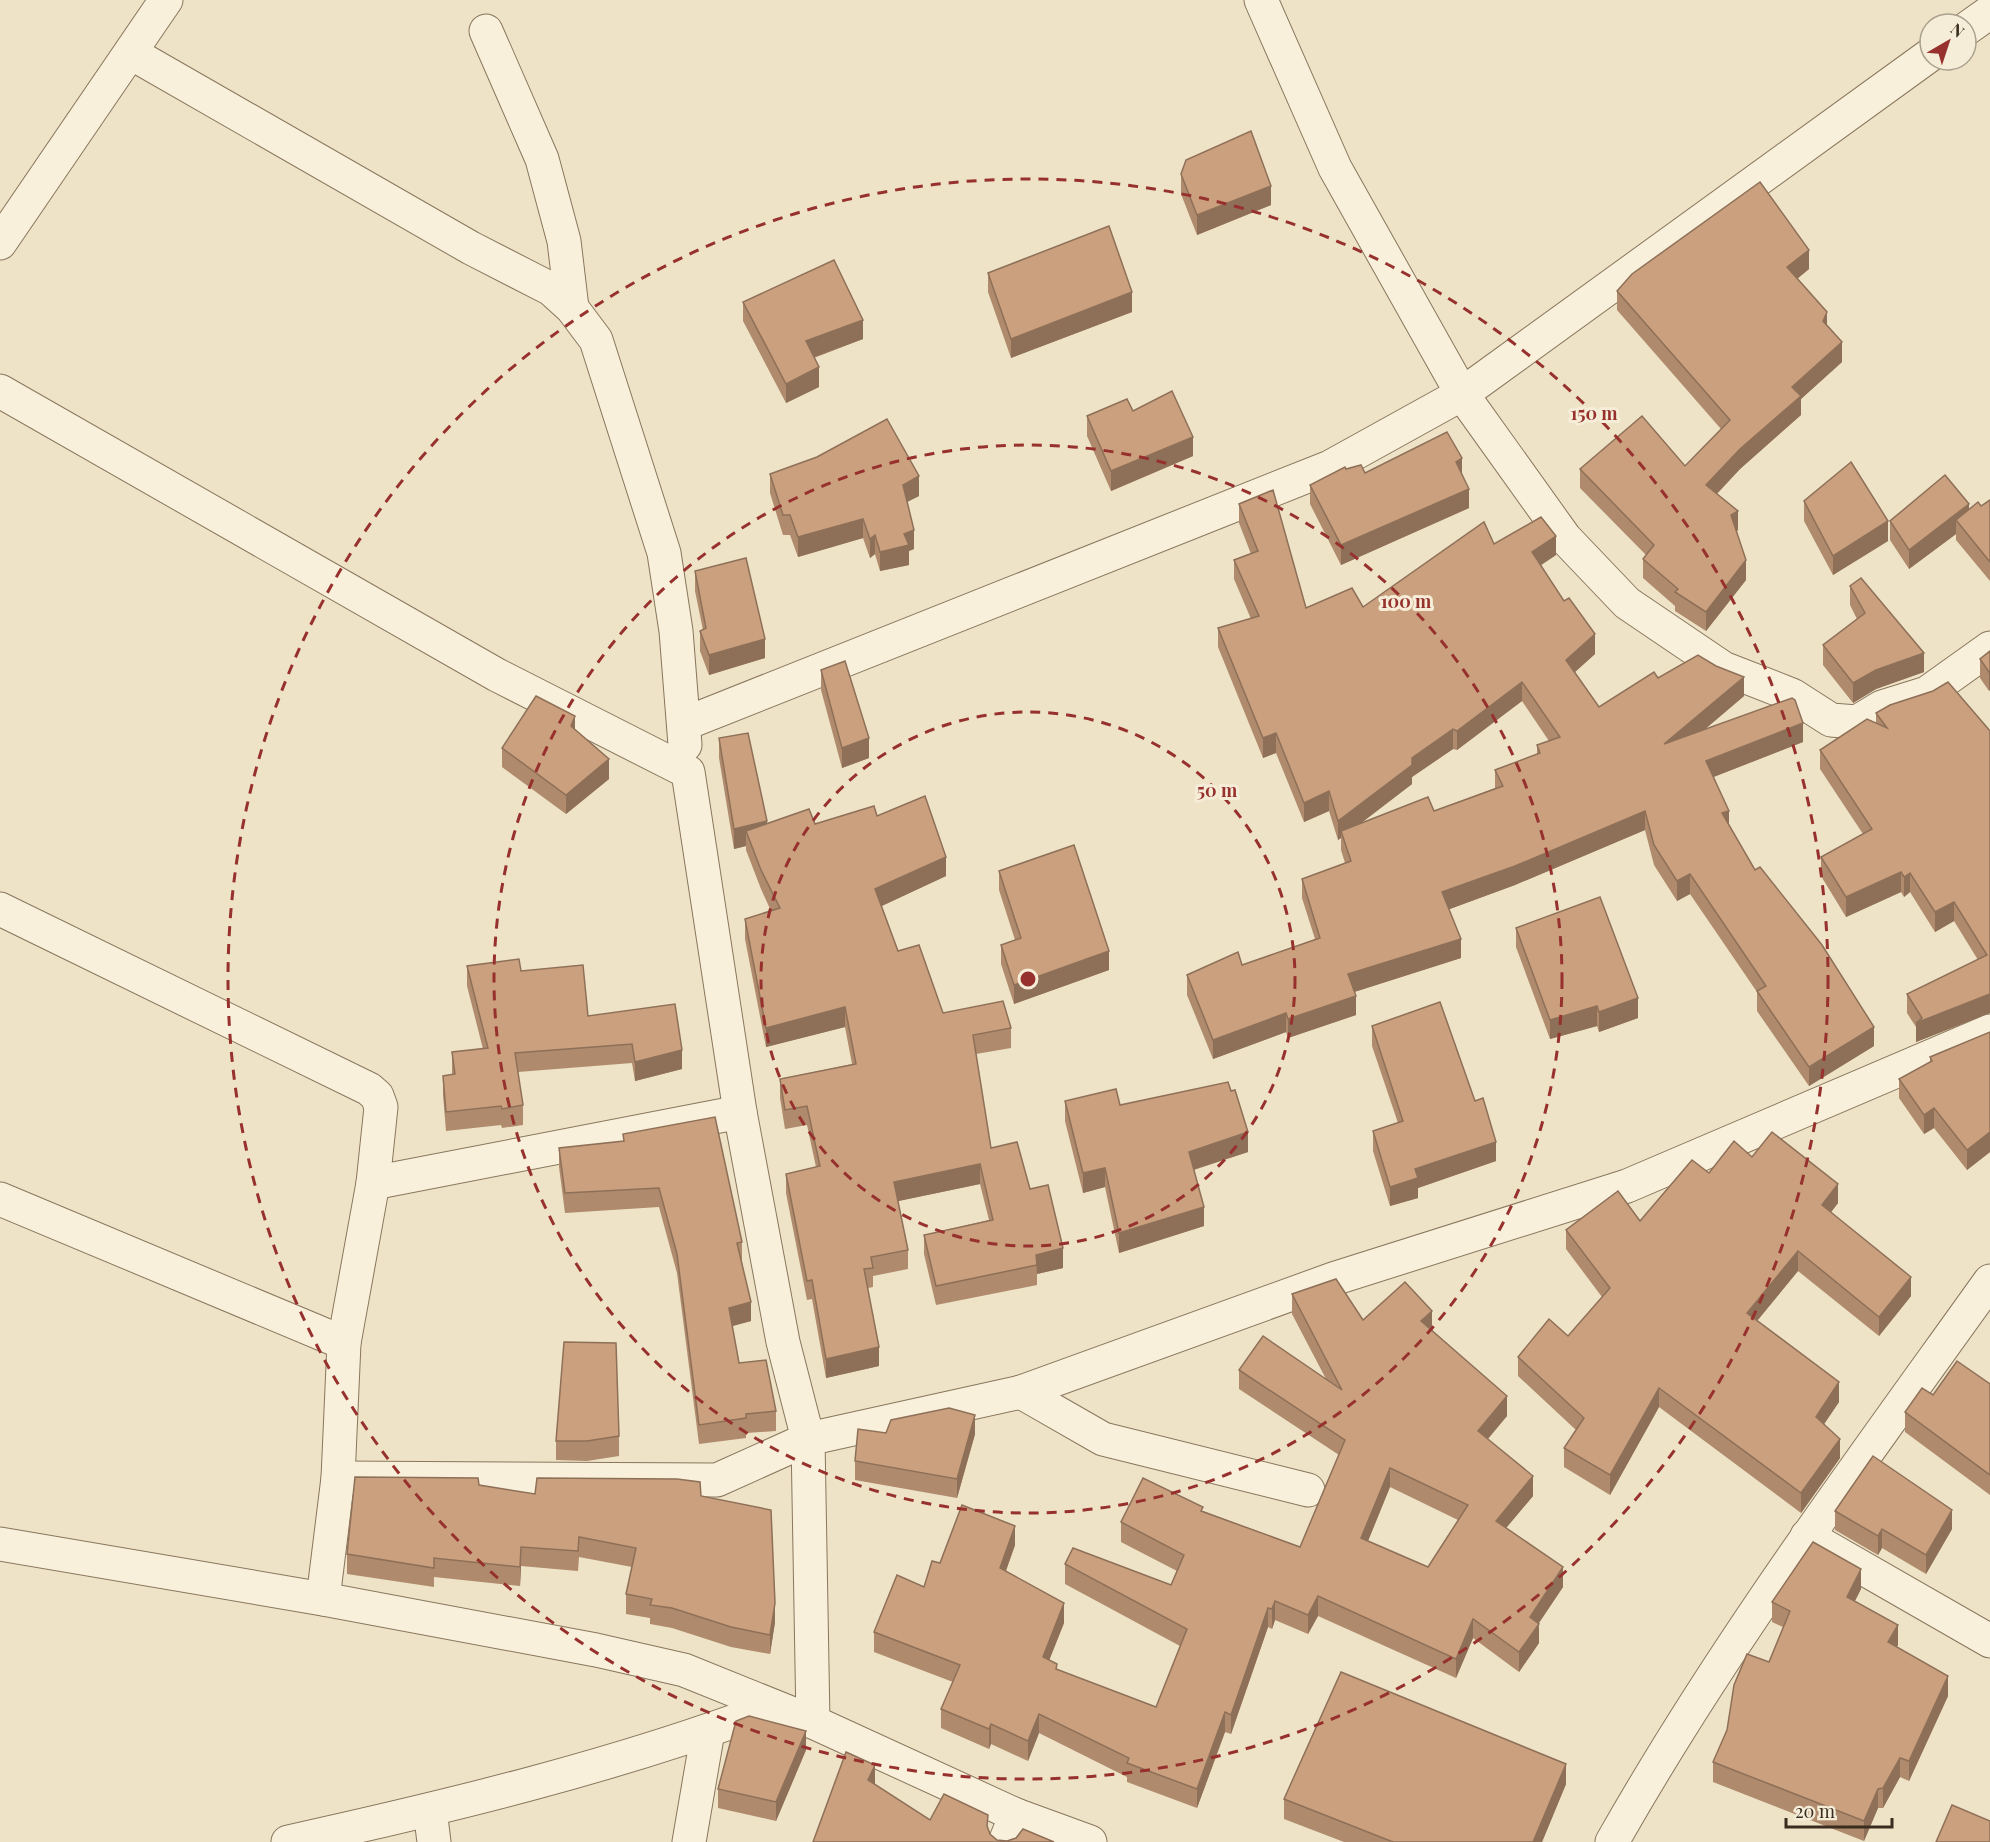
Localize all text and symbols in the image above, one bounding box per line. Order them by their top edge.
north arrow [1918,12,1978,72]
text: N [1947,18,1969,42]
text: 150 m [1570,401,1618,425]
text: 100 m [1381,589,1432,613]
text: 50 m [1197,778,1238,802]
centre of rings [1018,969,1038,989]
scale bar [1786,1791,1892,1829]
text: 20 m [1795,1799,1835,1823]

